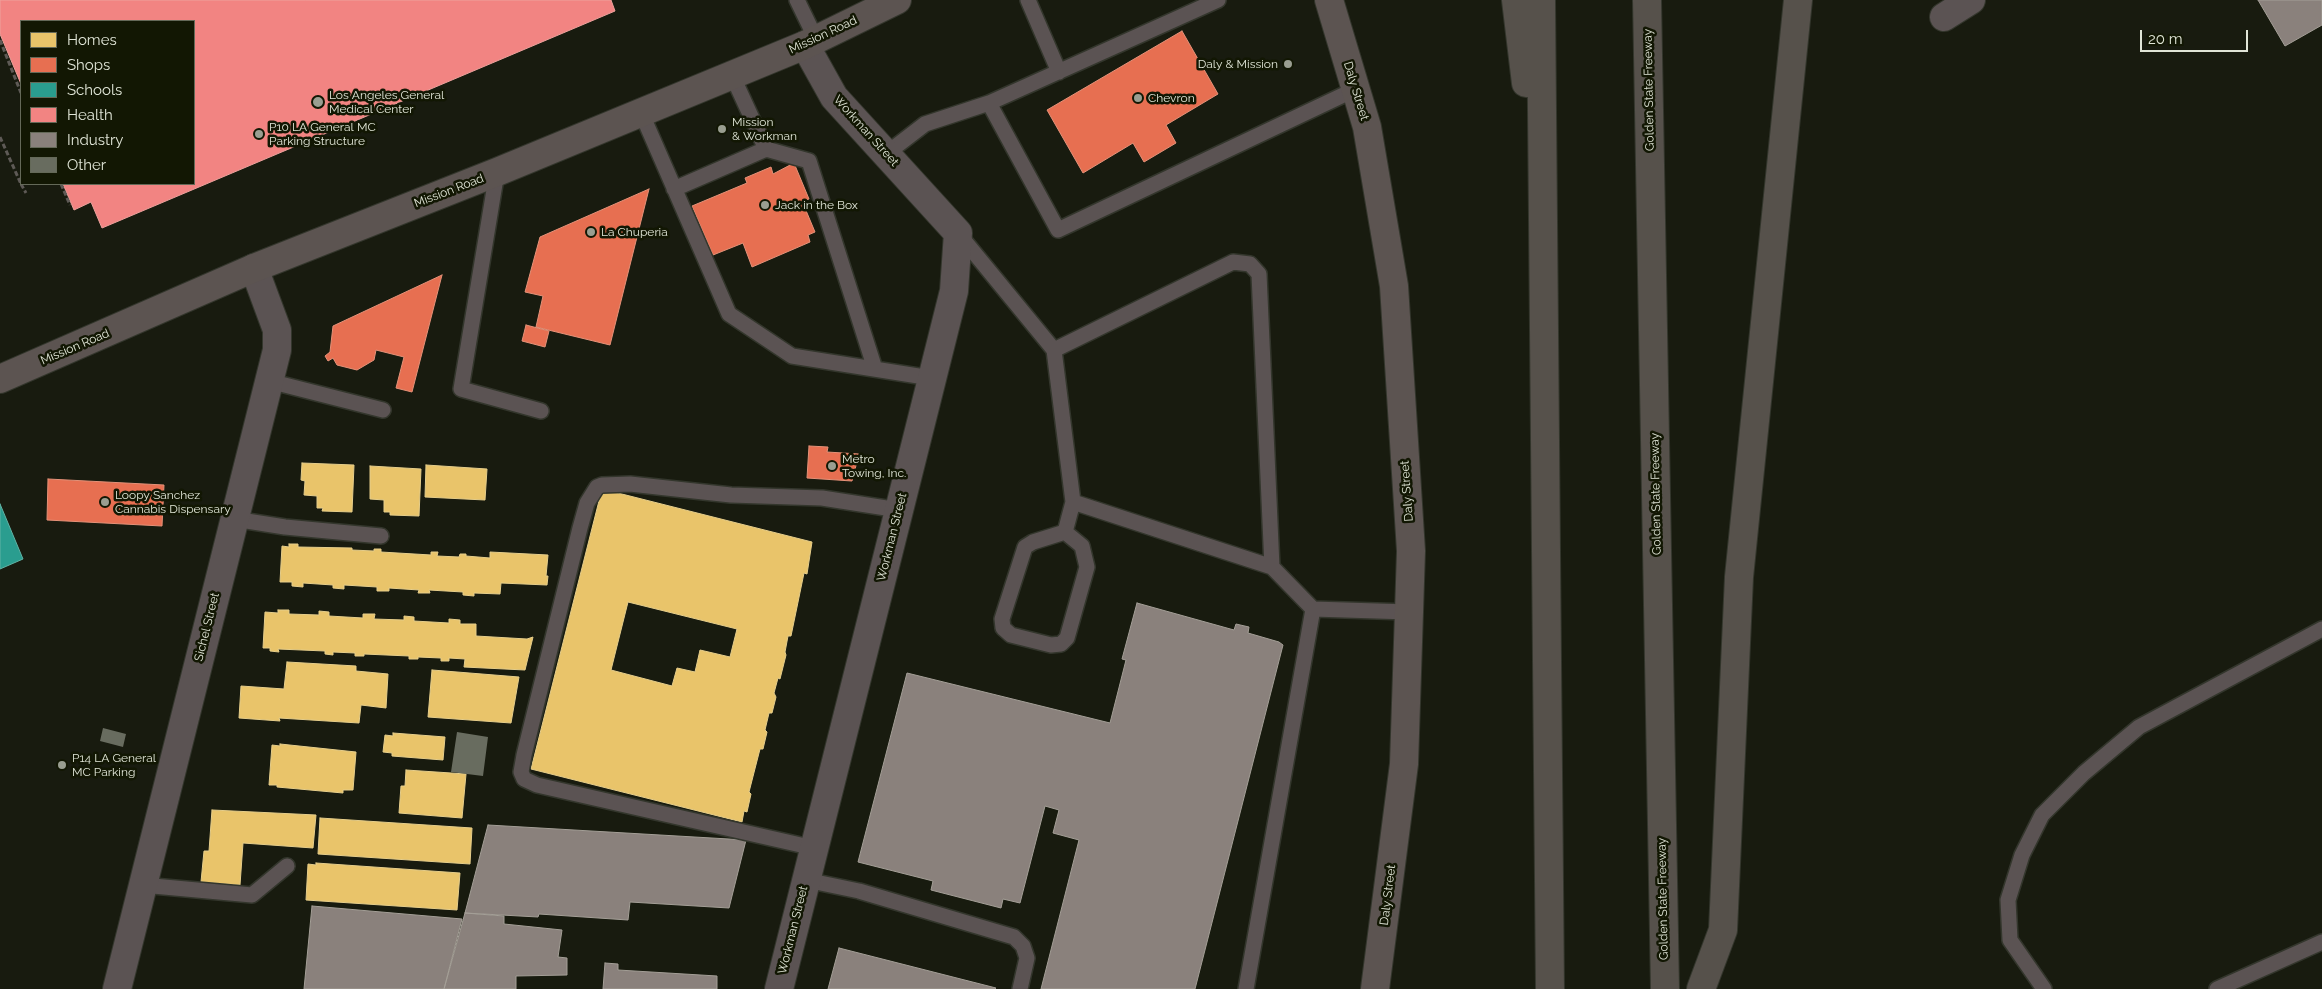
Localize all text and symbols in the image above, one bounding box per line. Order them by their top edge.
street label: Mission Road [787,13,859,57]
legend [20,20,195,185]
scale bar [2142,20,2250,52]
street label: Golden State Freeway [1641,29,1657,151]
text: 20 m [2148,30,2183,48]
text: Homes [67,31,117,49]
text: Shops [67,56,110,74]
place label: Daly & Mission [1198,57,1278,71]
marker: Daly & Mission [1282,58,1294,70]
street label: Daly Street [1340,60,1372,122]
text: Schools [67,81,122,99]
place label: Los Angeles General Medical Center [329,88,444,116]
place label: Chevron [1148,91,1195,105]
marker: Chevron [1132,92,1144,104]
street label: Workman Street [830,93,902,169]
marker: Los Angeles General Medical Center [311,95,325,109]
text: Health [67,106,113,124]
place label: Mission & Workman [732,115,797,143]
place label: P10 LA General MC Parking Structure [269,120,376,148]
marker: Mission & Workman [716,123,728,135]
marker: P10 LA General MC Parking Structure [253,128,265,140]
text: Industry [67,131,123,149]
text: Other [67,156,106,174]
street label: Mission Road [412,171,486,211]
place label: Jack in the Box [775,198,858,212]
marker: Jack in the Box [759,199,771,211]
place label: La Chuperia [601,225,668,239]
marker: La Chuperia [585,226,597,238]
street label: Mission Road [38,326,112,368]
street label: Golden State Freeway [1648,433,1664,555]
place label: Metro Towing, Inc. [842,452,906,480]
marker: Metro Towing, Inc. [826,460,838,472]
street label: Daly Street [1398,460,1416,522]
place label: Loopy Sanchez Cannabis Dispensary [115,488,231,516]
street label: Workman Street [874,491,910,583]
marker: Loopy Sanchez Cannabis Dispensary [99,496,111,508]
street label: Sichel Street [192,591,222,663]
place label: P14 LA General MC Parking [72,751,156,779]
marker: P14 LA General MC Parking [56,759,68,771]
street label: Golden State Freeway [1655,838,1671,960]
street label: Daly Street [1377,864,1399,926]
street label: Workman Street [775,884,811,976]

